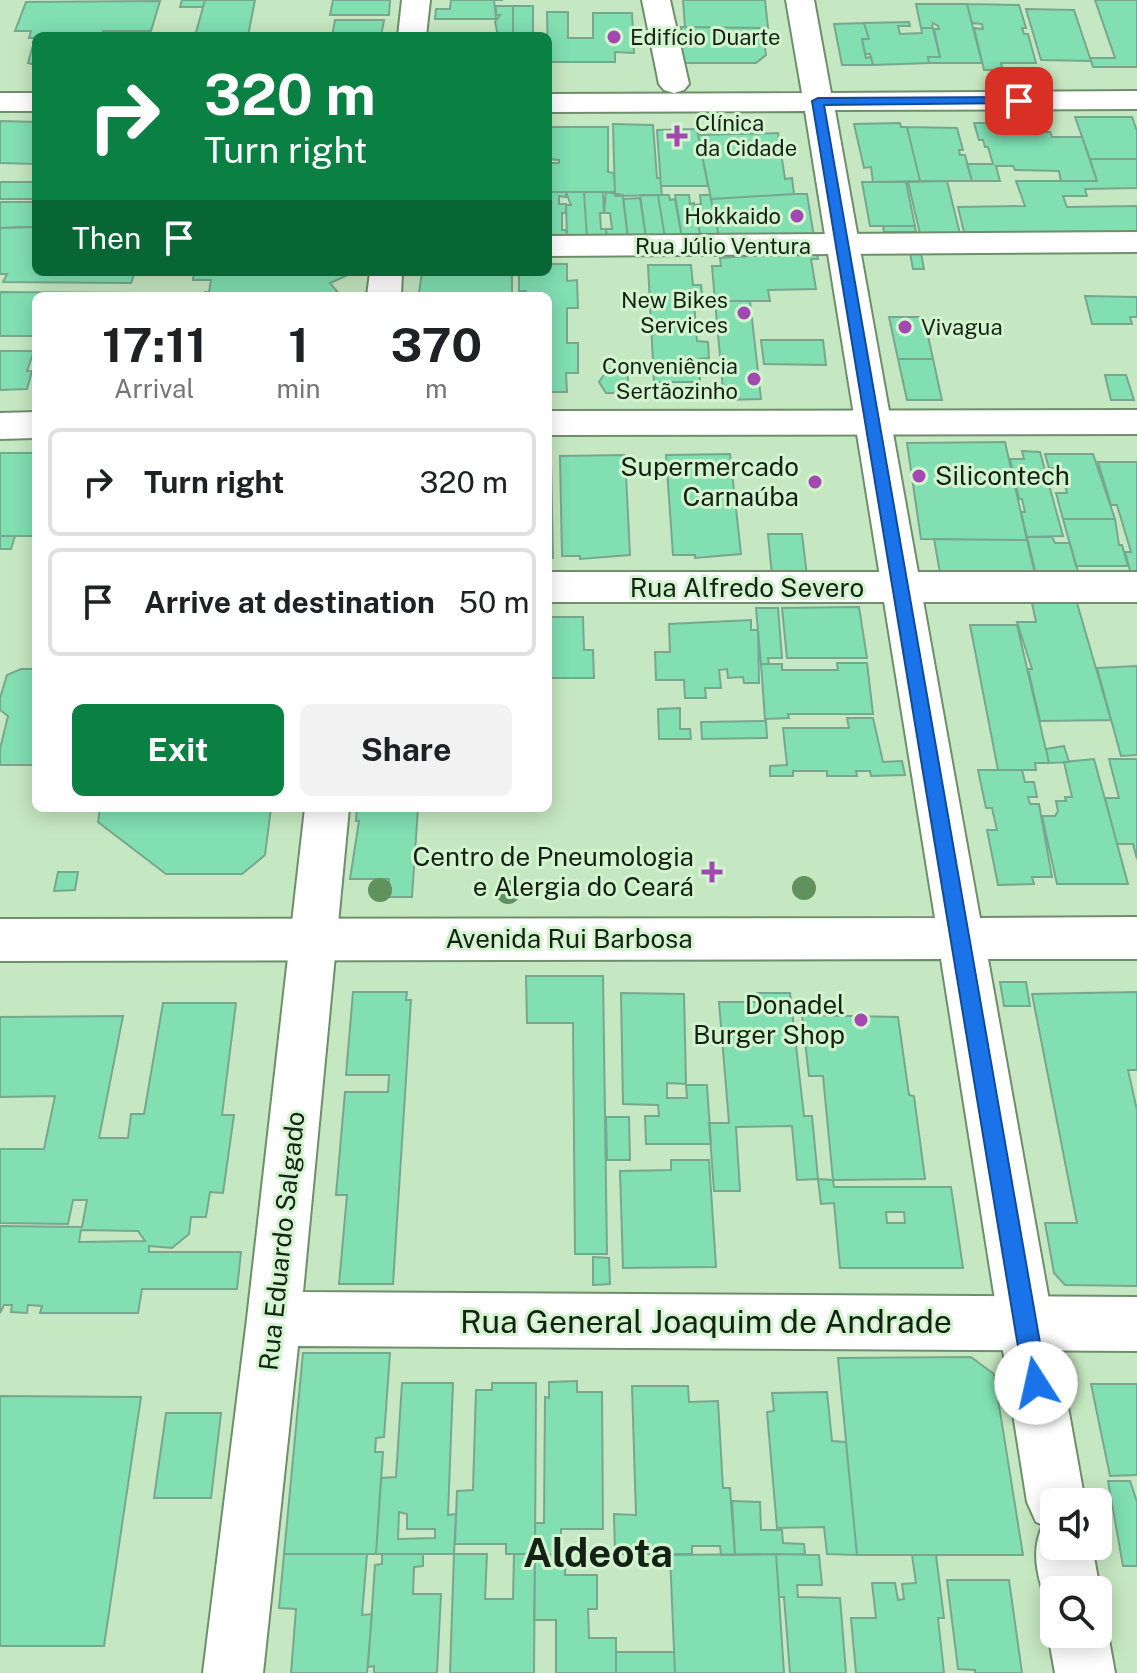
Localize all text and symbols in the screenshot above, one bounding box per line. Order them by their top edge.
place label: Edifício Duarte [630,24,780,50]
marker: Edifício Duarte [605,28,623,46]
text: 320 m [204,62,376,128]
icon: right [72,64,176,168]
pin [985,67,1053,135]
icon: arrive [997,79,1041,123]
place label: Clínica da Cidade [695,110,797,161]
marker: Clínica da Cidade [666,125,688,147]
text: Turn right [204,129,367,171]
place label: Hokkaido [684,203,781,229]
marker: Hokkaido [788,207,806,225]
icon: arrive [157,216,201,260]
text: Then [72,220,141,256]
street label: Rua Júlio Ventura [635,233,811,259]
place label: New Bikes Services [621,287,728,338]
marker: New Bikes Services [735,304,753,322]
place label: Vivagua [921,314,1003,340]
text: 17:11 [102,316,207,373]
text: 1 [288,316,309,373]
text: 370 [390,316,482,373]
marker: Vivagua [896,318,914,336]
place label: Conveniência Sertãozinho [602,353,738,404]
marker: Conveniência Sertãozinho [745,370,763,388]
text: Arrival [114,373,194,404]
text: min [276,373,321,404]
text: m [425,373,447,404]
place label: Supermercado Carnaúba [620,451,799,512]
icon: right [76,460,120,504]
place label: Silicontech [935,460,1070,491]
text: Turn right [144,464,284,500]
text: 320 m [420,464,508,500]
marker: Silicontech [910,467,928,485]
marker: Supermercado Carnaúba [806,473,824,491]
street label: Rua Alfredo Severo [630,572,864,603]
icon: arrive [76,580,120,624]
text: Arrive at destination [144,584,435,620]
text: 50 m [459,584,530,620]
button: Exit [72,704,284,796]
button: Share [300,704,512,796]
place label: Centro de Pneumologia e Alergia do Ceará [412,841,694,902]
marker: Centro de Pneumologia e Alergia do Ceará [701,861,723,883]
street label: Avenida Rui Barbosa [445,923,693,954]
place label: Donadel Burger Shop [693,989,845,1050]
marker: Donadel Burger Shop [852,1011,870,1029]
street label: Rua Eduardo Salgado [252,1110,311,1372]
street label: Rua General Joaquim de Andrade [460,1303,952,1340]
position arrow [994,1341,1078,1425]
map controls [1040,1488,1112,1648]
button: sound [1040,1488,1112,1560]
district label: Aldeota [523,1529,673,1576]
button: search [1040,1576,1112,1648]

